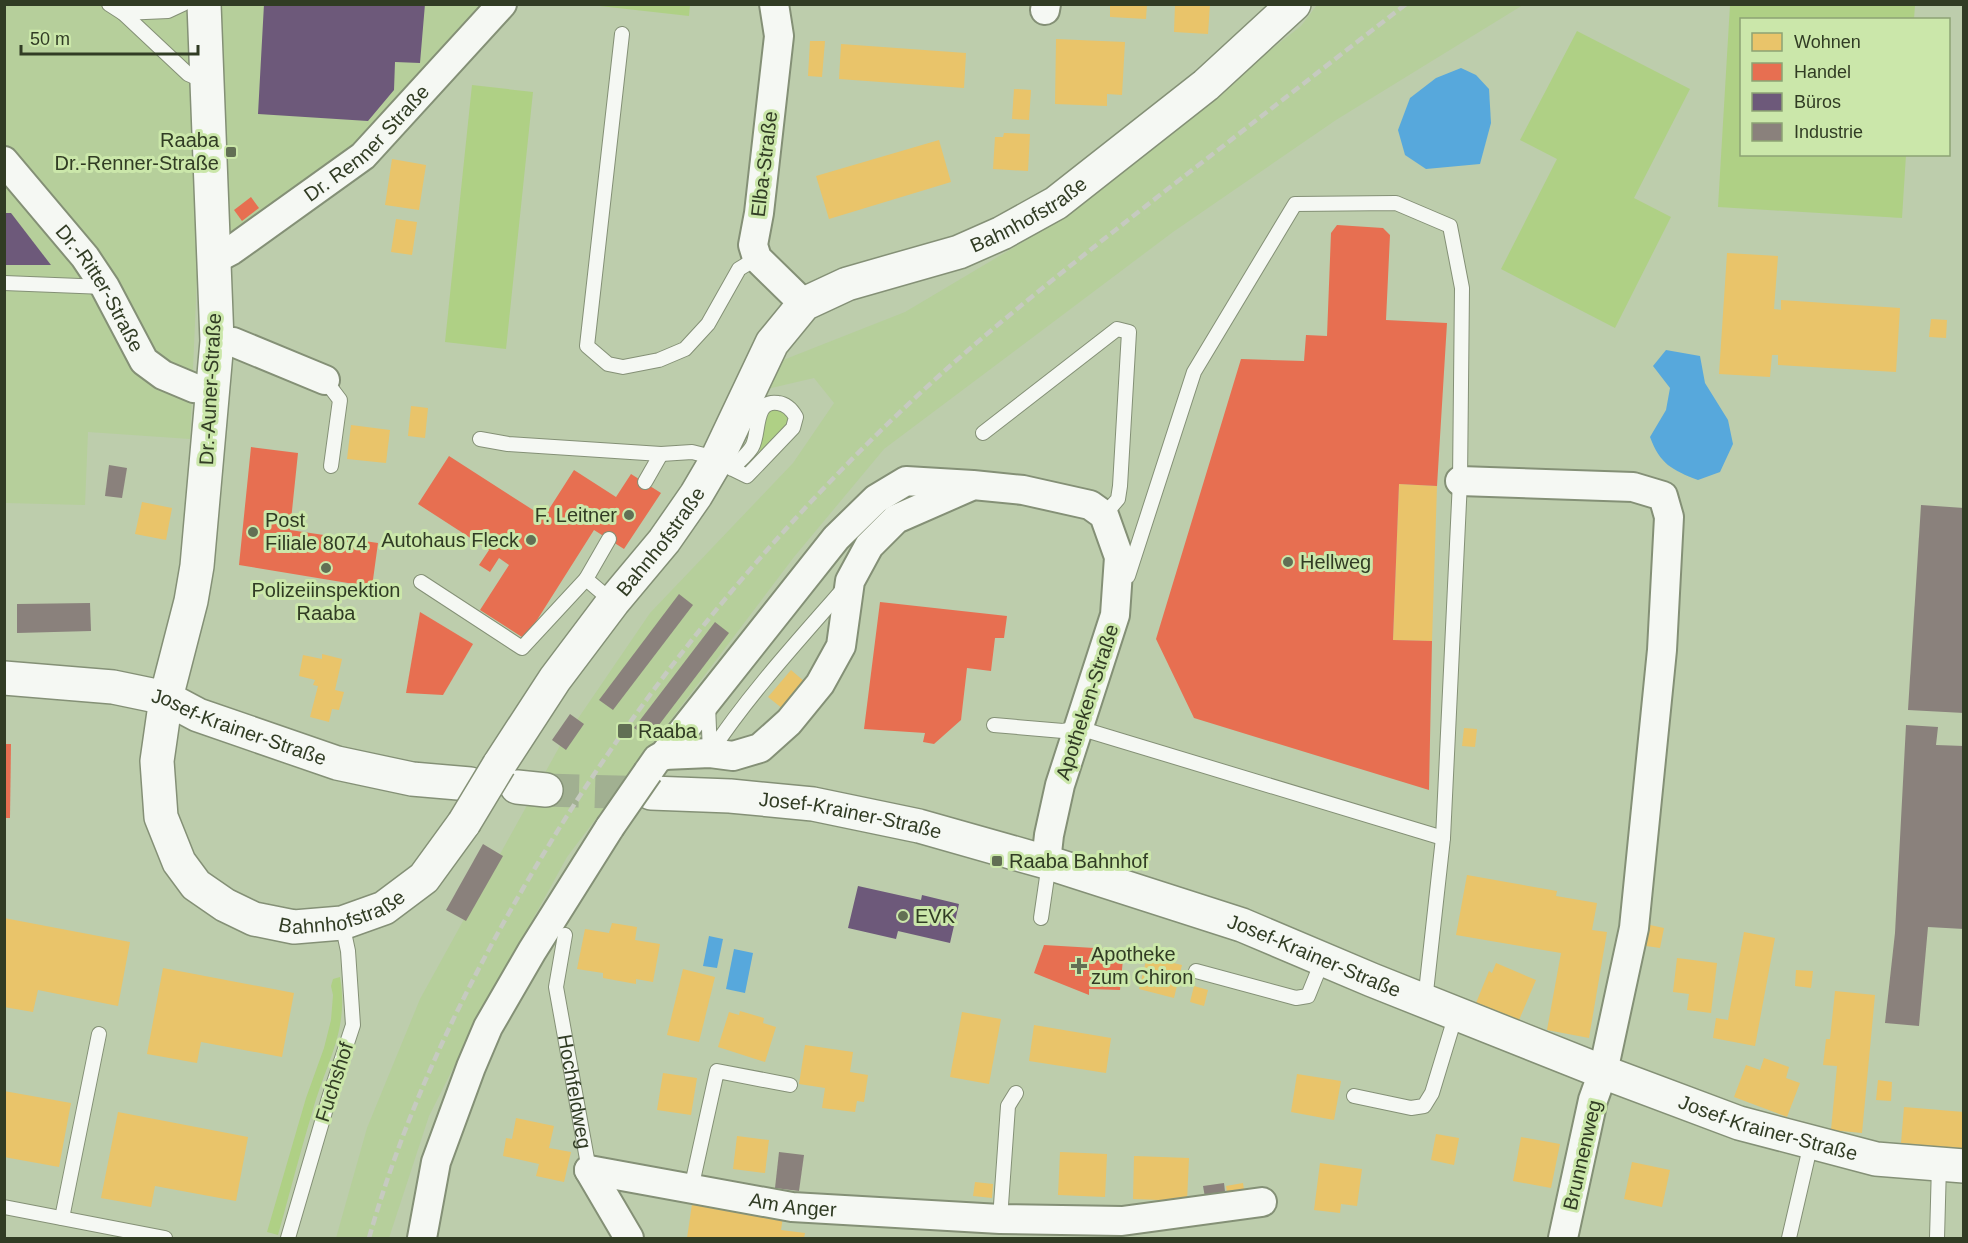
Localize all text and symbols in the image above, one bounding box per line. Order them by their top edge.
scale bar [21,18,198,56]
legend [1740,18,1950,156]
text: 50 m [30,29,70,49]
text: Wohnen [1794,32,1861,52]
text: Handel [1794,62,1851,82]
street label: Dr. Renner Straße [300,80,434,206]
text: Büros [1794,92,1841,112]
street label: Elba-Straße [747,110,781,218]
text: Industrie [1794,122,1863,142]
place label: Raaba Dr.-Renner-Straße [55,129,220,174]
marker: Raaba Dr.-Renner-Straße [224,145,238,159]
street label: Bahnhofstraße [967,172,1091,257]
street label: Dr.-Ritter-Straße [51,220,148,356]
street label: Dr.-Auner-Straße [195,312,225,466]
street label: Bahnhofstraße [612,483,709,600]
place label: F. Leitner [535,504,617,526]
marker: F. Leitner [622,508,636,522]
place label: Post Filiale 8074 [265,509,367,554]
marker: Post Filiale 8074 [246,525,260,539]
place label: Autohaus Fleck [381,529,520,551]
marker: Autohaus Fleck [524,533,538,547]
place label: Hellweg [1300,551,1371,573]
marker: Hellweg [1281,555,1295,569]
marker: Polizeiinspektion Raaba [319,561,333,575]
place label: Polizeiinspektion Raaba [252,579,400,624]
street label: Apotheken-Straße [1051,621,1123,783]
street label: Josef-Krainer-Straße [150,684,329,770]
place label: Raaba [638,720,698,742]
marker: Raaba [616,722,634,740]
street label: Josef-Krainer-Straße [758,788,944,843]
place label: Raaba Bahnhof [1009,850,1148,872]
marker: Raaba Bahnhof [990,854,1004,868]
street label: Bahnhofstraße [277,885,409,938]
place label: EVK [915,905,956,927]
marker: EVK [896,909,910,923]
street label: Josef-Krainer-Straße [1225,910,1404,1001]
place label: Apotheke zum Chiron [1091,943,1193,988]
marker: Apotheke zum Chiron [1072,959,1086,973]
street label: Hochfeldweg [554,1033,596,1150]
street label: Fuchshof [311,1039,357,1125]
street label: Josef-Krainer-Straße [1676,1090,1860,1165]
street label: Brunnenweg [1559,1098,1605,1212]
street label: Am Anger [747,1188,837,1221]

